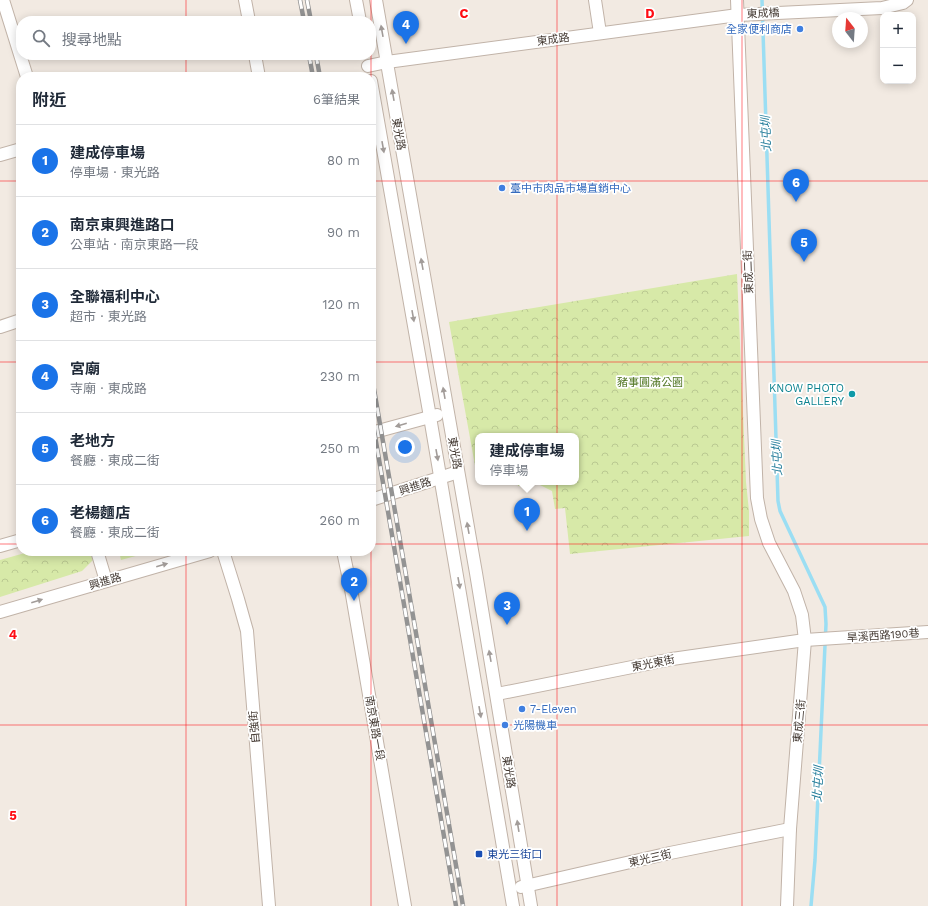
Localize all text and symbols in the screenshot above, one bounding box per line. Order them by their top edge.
text: C [460,6,469,21]
text: D [645,6,655,21]
street label: 東成橋 [746,6,780,21]
pin: 4 [393,11,419,44]
north arrow [832,12,868,48]
map controls [880,12,916,84]
button: + [880,12,916,48]
search box [16,16,376,60]
place label: 全家便利商店 [726,23,792,36]
marker: 全家便利商店 [795,24,805,34]
one-way arrow [378,25,384,37]
icon: search [30,27,52,49]
text: 搜尋地點 [62,31,122,49]
street label: 東成路 [536,31,570,48]
button: − [880,48,916,84]
one-way arrow [389,89,395,101]
text: 附近 [32,90,66,110]
text: 6筆結果 [313,92,360,107]
water label: 北屯圳 [758,114,774,152]
street label: 東光路 [389,117,408,151]
one-way arrow [380,141,386,153]
text: 建成停車場 [70,144,145,162]
text: 1 [42,153,48,168]
text: 80 m [327,153,360,168]
text: 停車場 · 東光路 [70,165,160,180]
pin: 6 [783,169,809,202]
place label: 臺中市肉品市場直銷中心 [510,182,631,195]
marker: 臺中市肉品市場直銷中心 [497,183,507,193]
text: 南京東興進路口 [70,216,175,234]
text: 2 [41,225,49,240]
text: 90 m [327,225,360,240]
pin: 5 [791,229,817,262]
text: 公車站 · 南京東路一段 [70,237,199,252]
street label: 東成二街 [741,250,756,294]
one-way arrow [419,258,425,271]
text: 全聯福利中心 [70,288,160,306]
text: 3 [41,297,49,312]
text: 120 m [322,297,360,312]
text: 超市 · 東光路 [70,309,147,324]
one-way arrow [410,310,416,322]
text: 宮廟 [70,360,100,378]
text: 4 [41,369,49,384]
text: 230 m [320,369,360,384]
park label: 豬事圓滿公園 [617,376,683,389]
text: 寺廟 · 東成路 [70,381,147,396]
place label: KNOW PHOTO GALLERY [769,382,845,408]
one-way arrow [441,386,447,399]
marker: KNOW PHOTO GALLERY [847,389,857,399]
one-way arrow [394,422,406,428]
text: 老地方 [70,432,115,450]
popup [475,433,579,485]
street label: 東光路 [445,436,464,470]
your location [395,437,415,457]
water label: 北屯圳 [769,438,785,476]
text: 5 [41,441,49,456]
text: 250 m [320,441,360,456]
text: 建成停車場 [489,442,565,460]
one-way arrow [434,449,440,461]
text: 餐廳 · 東成二街 [70,453,160,468]
text: 停車場 [489,463,529,478]
street label: 興進路 [397,475,433,498]
pin: 1 [514,498,540,531]
text: 老楊麵店 [70,504,130,522]
text: 6 [41,513,49,528]
text: 260 m [320,513,360,528]
one-way arrow [465,522,471,534]
text: 餐廳 · 東成二街 [70,525,160,540]
one-way arrow [157,562,169,568]
pin: 2 [341,568,367,601]
street label: 興進路 [87,571,123,592]
one-way arrow [456,577,462,589]
pin: 3 [494,592,520,625]
one-way arrow [32,598,44,604]
street label: 旱溪西路190巷 [846,626,920,645]
text: 4 [9,627,18,642]
one-way arrow [487,650,493,662]
street label: 東光東街 [630,653,676,674]
street label: 南京東路一段 [362,694,387,762]
street label: 東成三街 [791,699,808,744]
place label: 7-Eleven [530,703,577,716]
marker: 7-Eleven [517,704,527,714]
one-way arrow [477,705,483,718]
street label: 自強街 [247,710,262,744]
place label: 光陽機車 [513,719,557,732]
marker: 光陽機車 [500,720,510,730]
street label: 東光路 [500,755,518,789]
water label: 北屯圳 [810,764,826,802]
text: 5 [9,808,17,823]
one-way arrow [515,820,521,832]
street label: 東光三街 [627,847,673,870]
place label: 東光三街口 [487,848,542,861]
marker: 東光三街口 [474,849,484,859]

